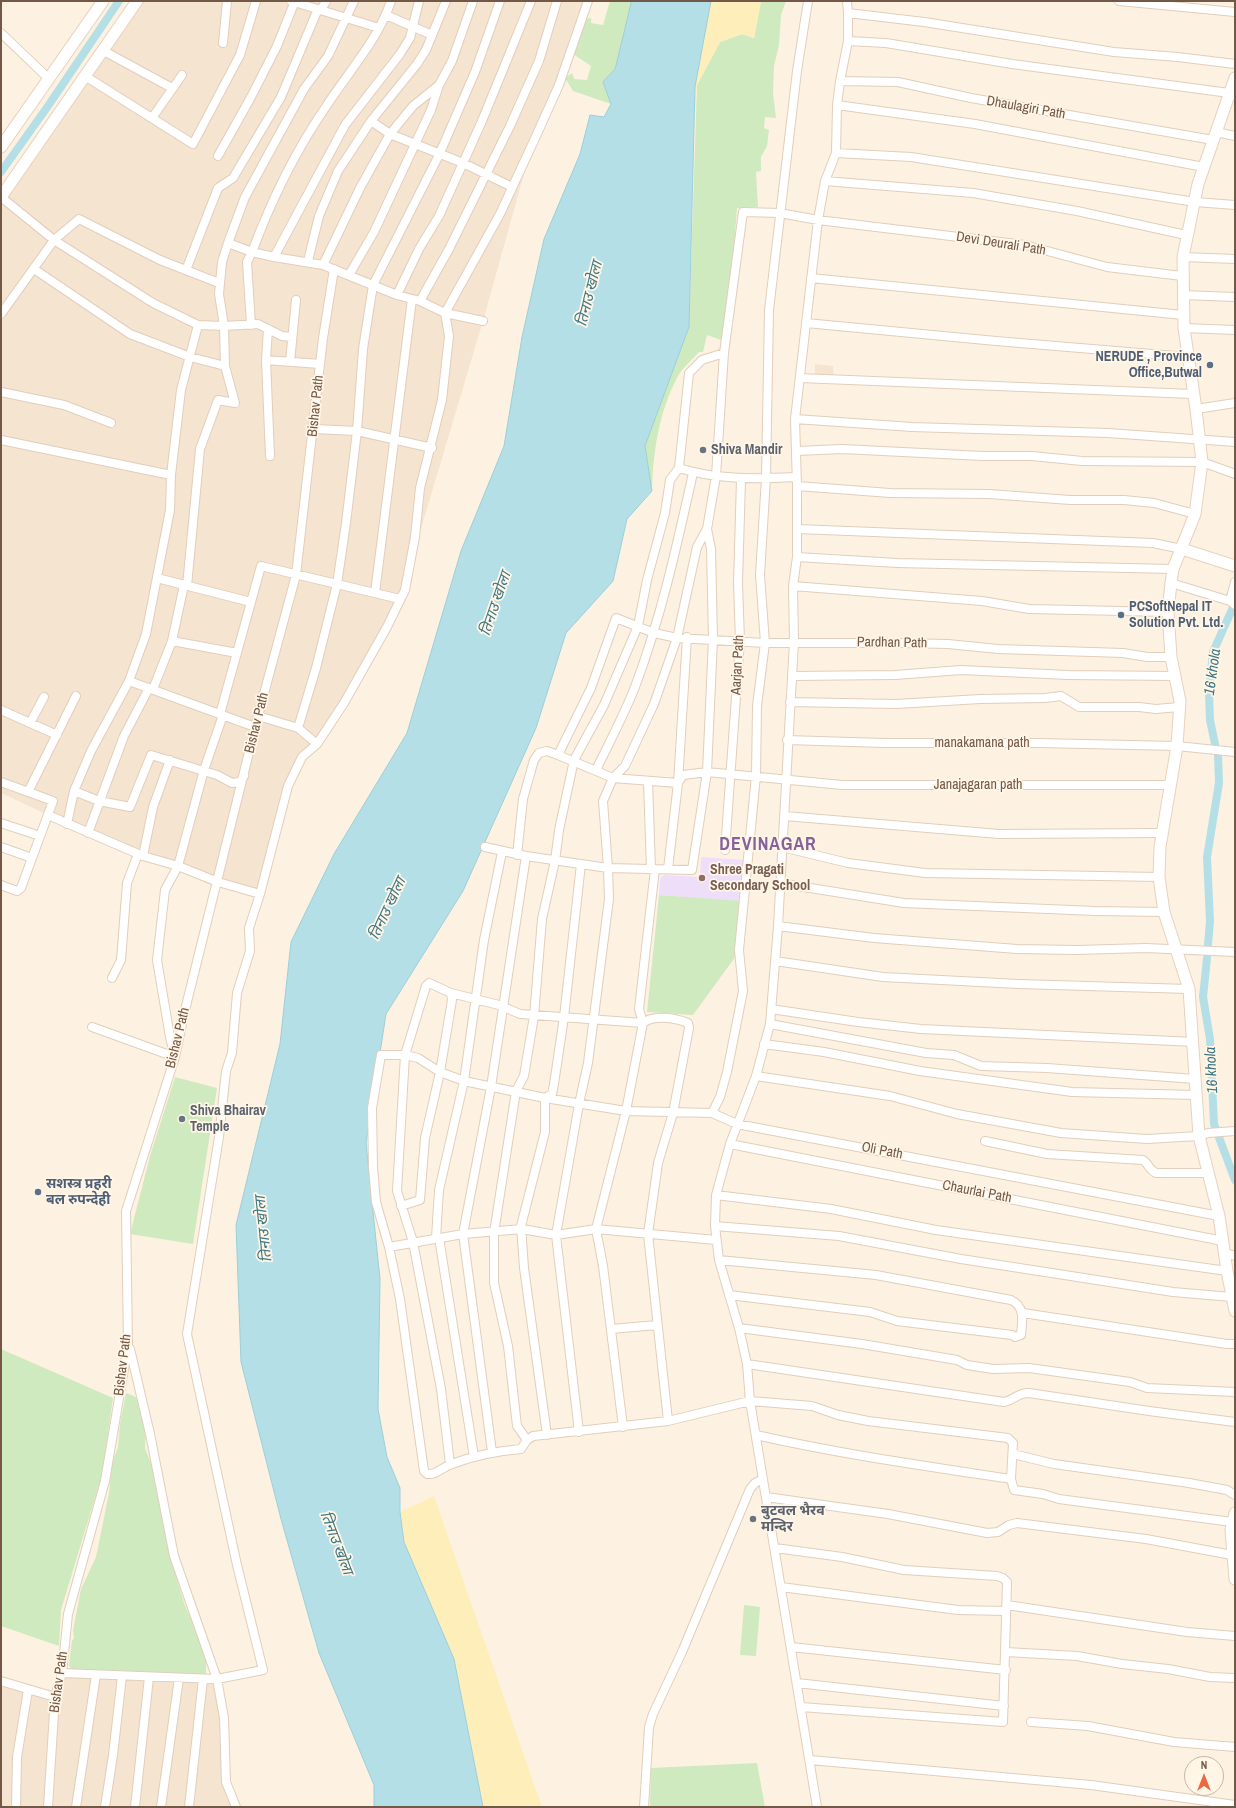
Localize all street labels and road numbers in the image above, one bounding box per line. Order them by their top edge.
street label: Dhaulagiri Path [985,93,1067,123]
street label: Devi Deurali Path [955,229,1047,259]
street label: Bishav Path [304,374,328,438]
street label: Pardhan Path [857,634,927,652]
street label: Aarjan Path [728,635,748,695]
street label: Bishav Path [241,691,273,755]
street label: manakamana path [934,735,1030,751]
street label: Janajagaran path [934,777,1022,793]
street label: Bishav Path [162,1006,194,1070]
street label: Oli Path [860,1139,904,1163]
street label: Chaurlai Path [941,1177,1013,1207]
street label: Bishav Path [111,1333,135,1397]
street label: Bishav Path [46,1650,72,1714]

